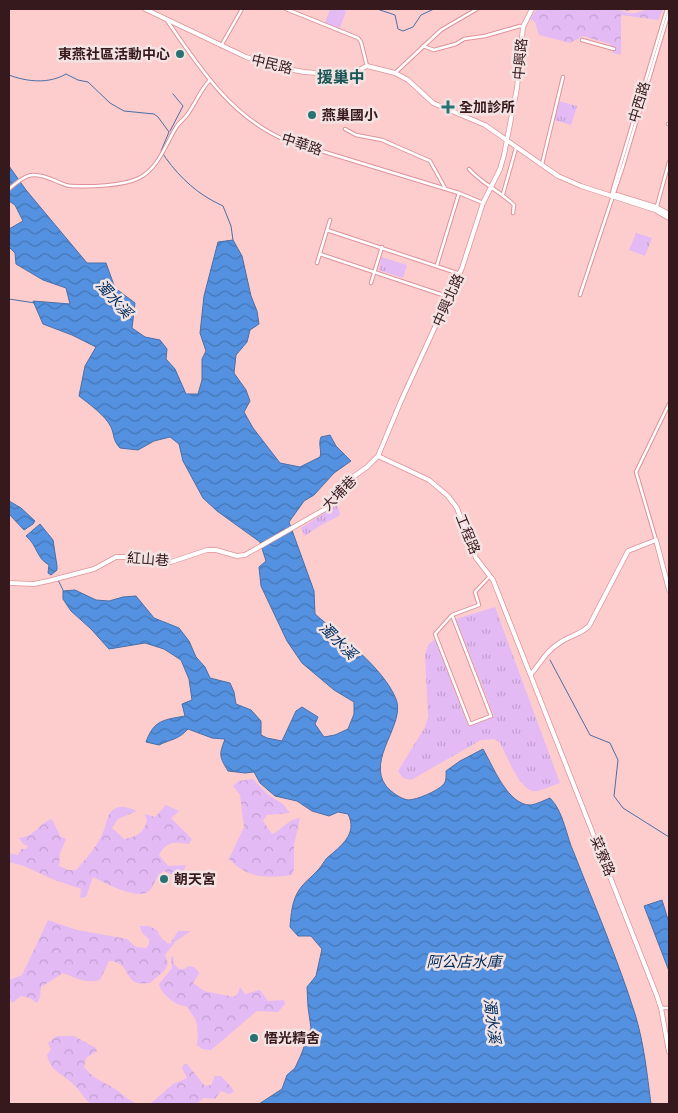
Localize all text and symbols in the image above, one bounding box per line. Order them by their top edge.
street label: 中興路 [509,37,531,81]
place label: 東燕社區活動中心 [58,45,170,63]
marker: 東燕社區活動中心 [174,48,186,60]
street label: 中民路 [249,50,295,78]
district label: 援巢中 [317,67,365,87]
street label: 中西路 [624,79,654,125]
place label: 全加診所 [459,98,515,116]
marker: 全加診所 [441,100,455,114]
place label: 燕巢國小 [322,106,378,124]
marker: 燕巢國小 [306,109,318,121]
street label: 中華路 [279,129,325,159]
street label: 中興北路 [428,271,468,329]
water label: 濁水溪 [92,276,138,323]
street label: 大埔巷 [318,472,360,514]
street label: 工程路 [452,511,484,557]
street label: 紅山巷 [126,549,170,569]
water label: 濁水溪 [316,618,362,665]
street label: 菜寮路 [587,833,619,879]
place label: 朝天宮 [174,870,216,888]
marker: 朝天宮 [158,873,170,885]
water label: 阿公店水庫 [426,952,504,971]
water label: 濁水溪 [480,997,505,1046]
place label: 悟光精舍 [264,1029,320,1047]
marker: 悟光精舍 [248,1032,260,1044]

